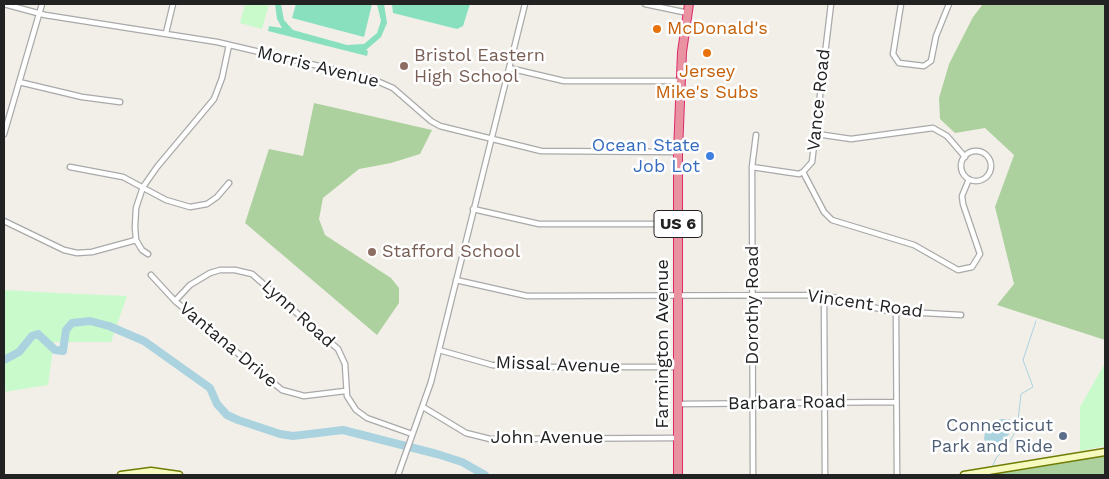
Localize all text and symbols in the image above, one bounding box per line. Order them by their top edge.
place label: McDonald's [667,18,768,40]
marker: McDonald's [651,23,663,35]
street label: Morris Avenue [255,41,381,93]
place label: Bristol Eastern High School [414,45,545,88]
marker: Jersey Mike's Subs [701,47,713,59]
street label: Vance Road [803,48,835,152]
marker: Bristol Eastern High School [398,60,410,72]
place label: Jersey Mike's Subs [655,61,759,104]
place label: Ocean State Job Lot [592,135,700,178]
marker: Ocean State Job Lot [704,150,716,162]
road number: US 6 [654,210,702,238]
place label: Stafford School [382,241,520,263]
street label: Dorothy Road [742,245,764,365]
marker: Stafford School [366,246,378,258]
street label: Farmington Avenue [652,259,674,429]
street label: Lynn Road [257,276,339,352]
street label: Vincent Road [806,285,924,323]
street label: Vantana Drive [174,298,282,392]
street label: Missal Avenue [495,352,621,378]
street label: Barbara Road [728,391,846,415]
place label: Connecticut Park and Ride [931,415,1053,458]
street label: John Avenue [491,427,603,449]
marker: Connecticut Park and Ride [1057,430,1069,442]

